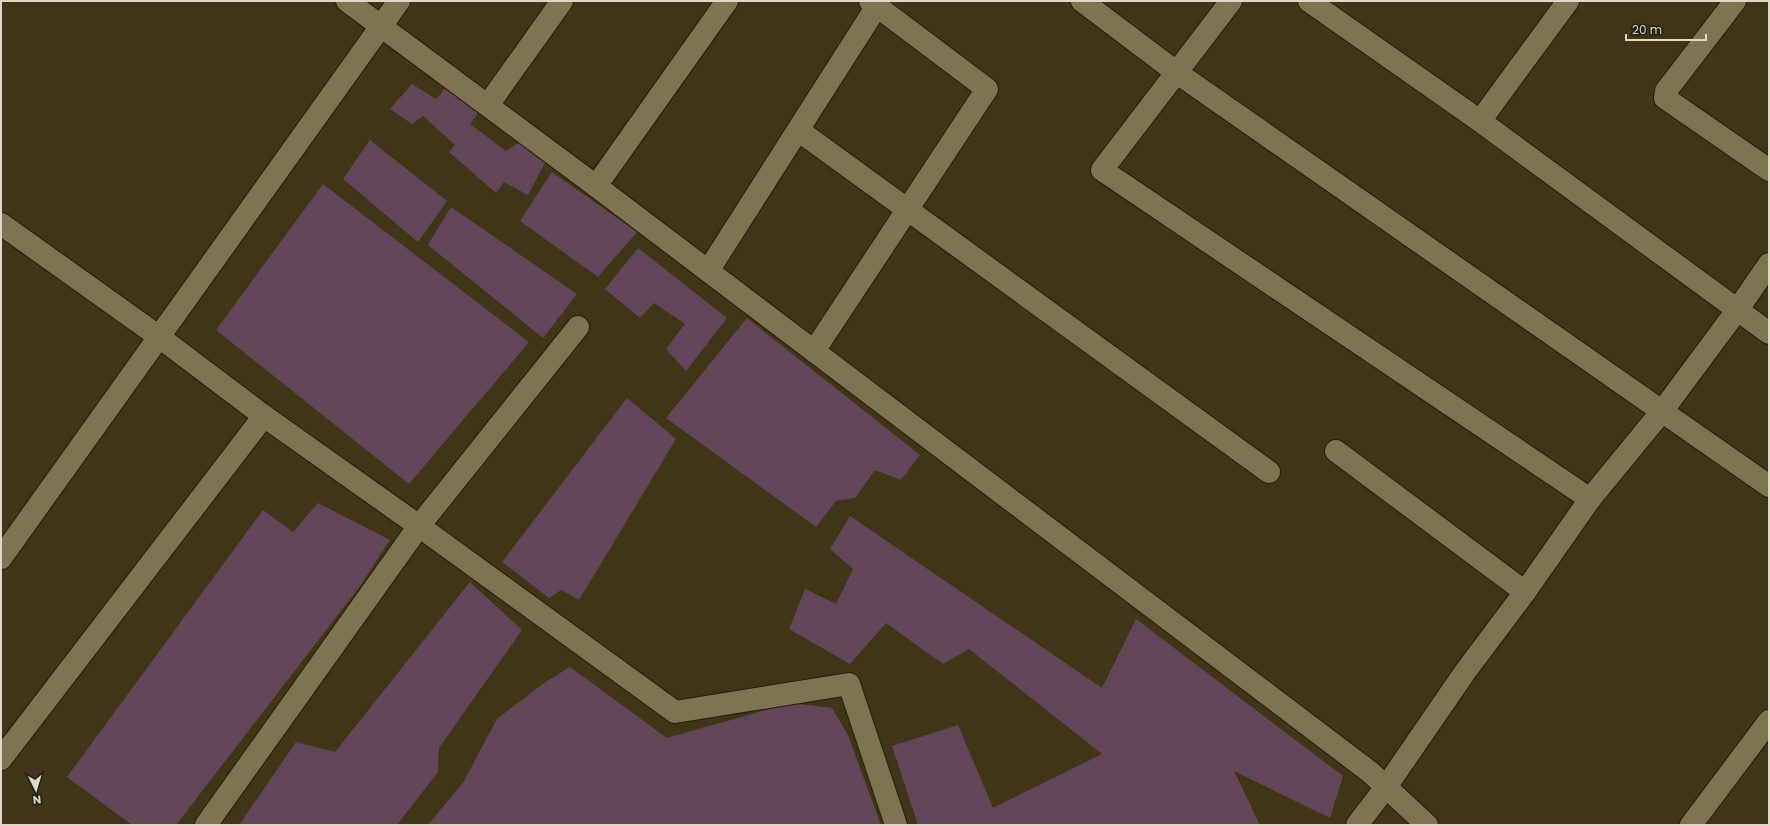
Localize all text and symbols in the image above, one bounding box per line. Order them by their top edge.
scale bar [1626,16,1706,42]
text: 20 m [1632,21,1662,38]
north arrow [16,770,56,810]
text: N [32,792,42,808]

